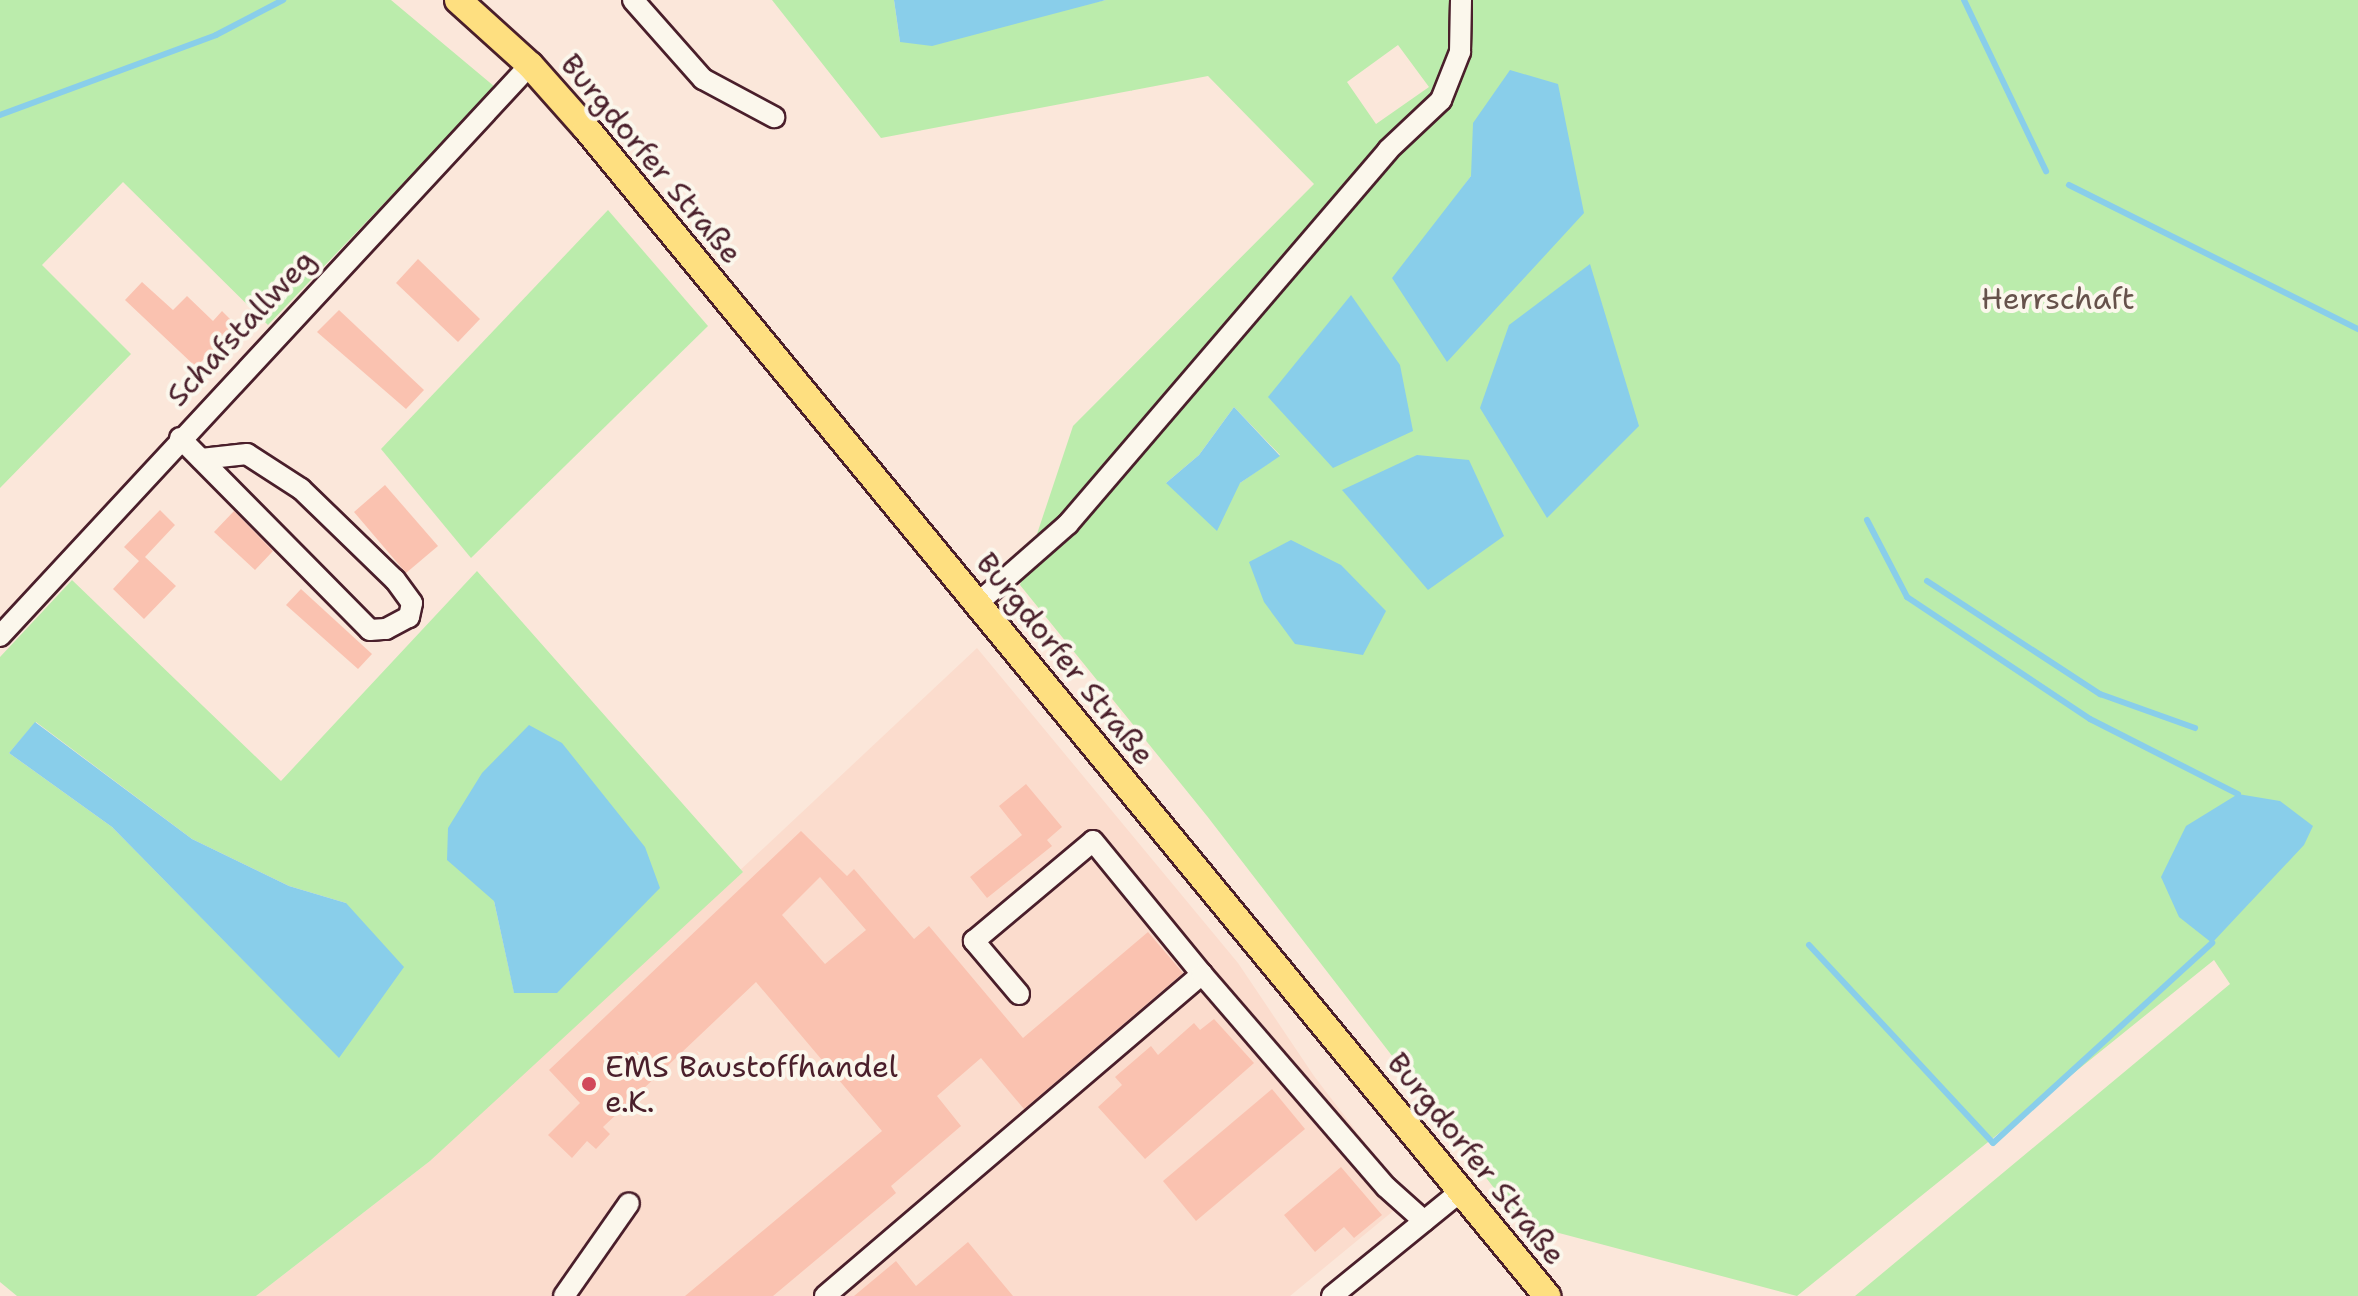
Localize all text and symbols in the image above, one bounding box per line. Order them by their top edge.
street label: Burgdorfer Straße [553,47,749,271]
street label: Schafstallweg [159,242,323,414]
park label: Herrschaft [1981,281,2135,317]
street label: Burgdorfer Straße [968,546,1162,772]
street label: Burgdorfer Straße [1379,1046,1573,1272]
place label: EMS Baustoffhandel e.K. [605,1049,898,1120]
marker: EMS Baustoffhandel e.K. [580,1075,598,1093]

